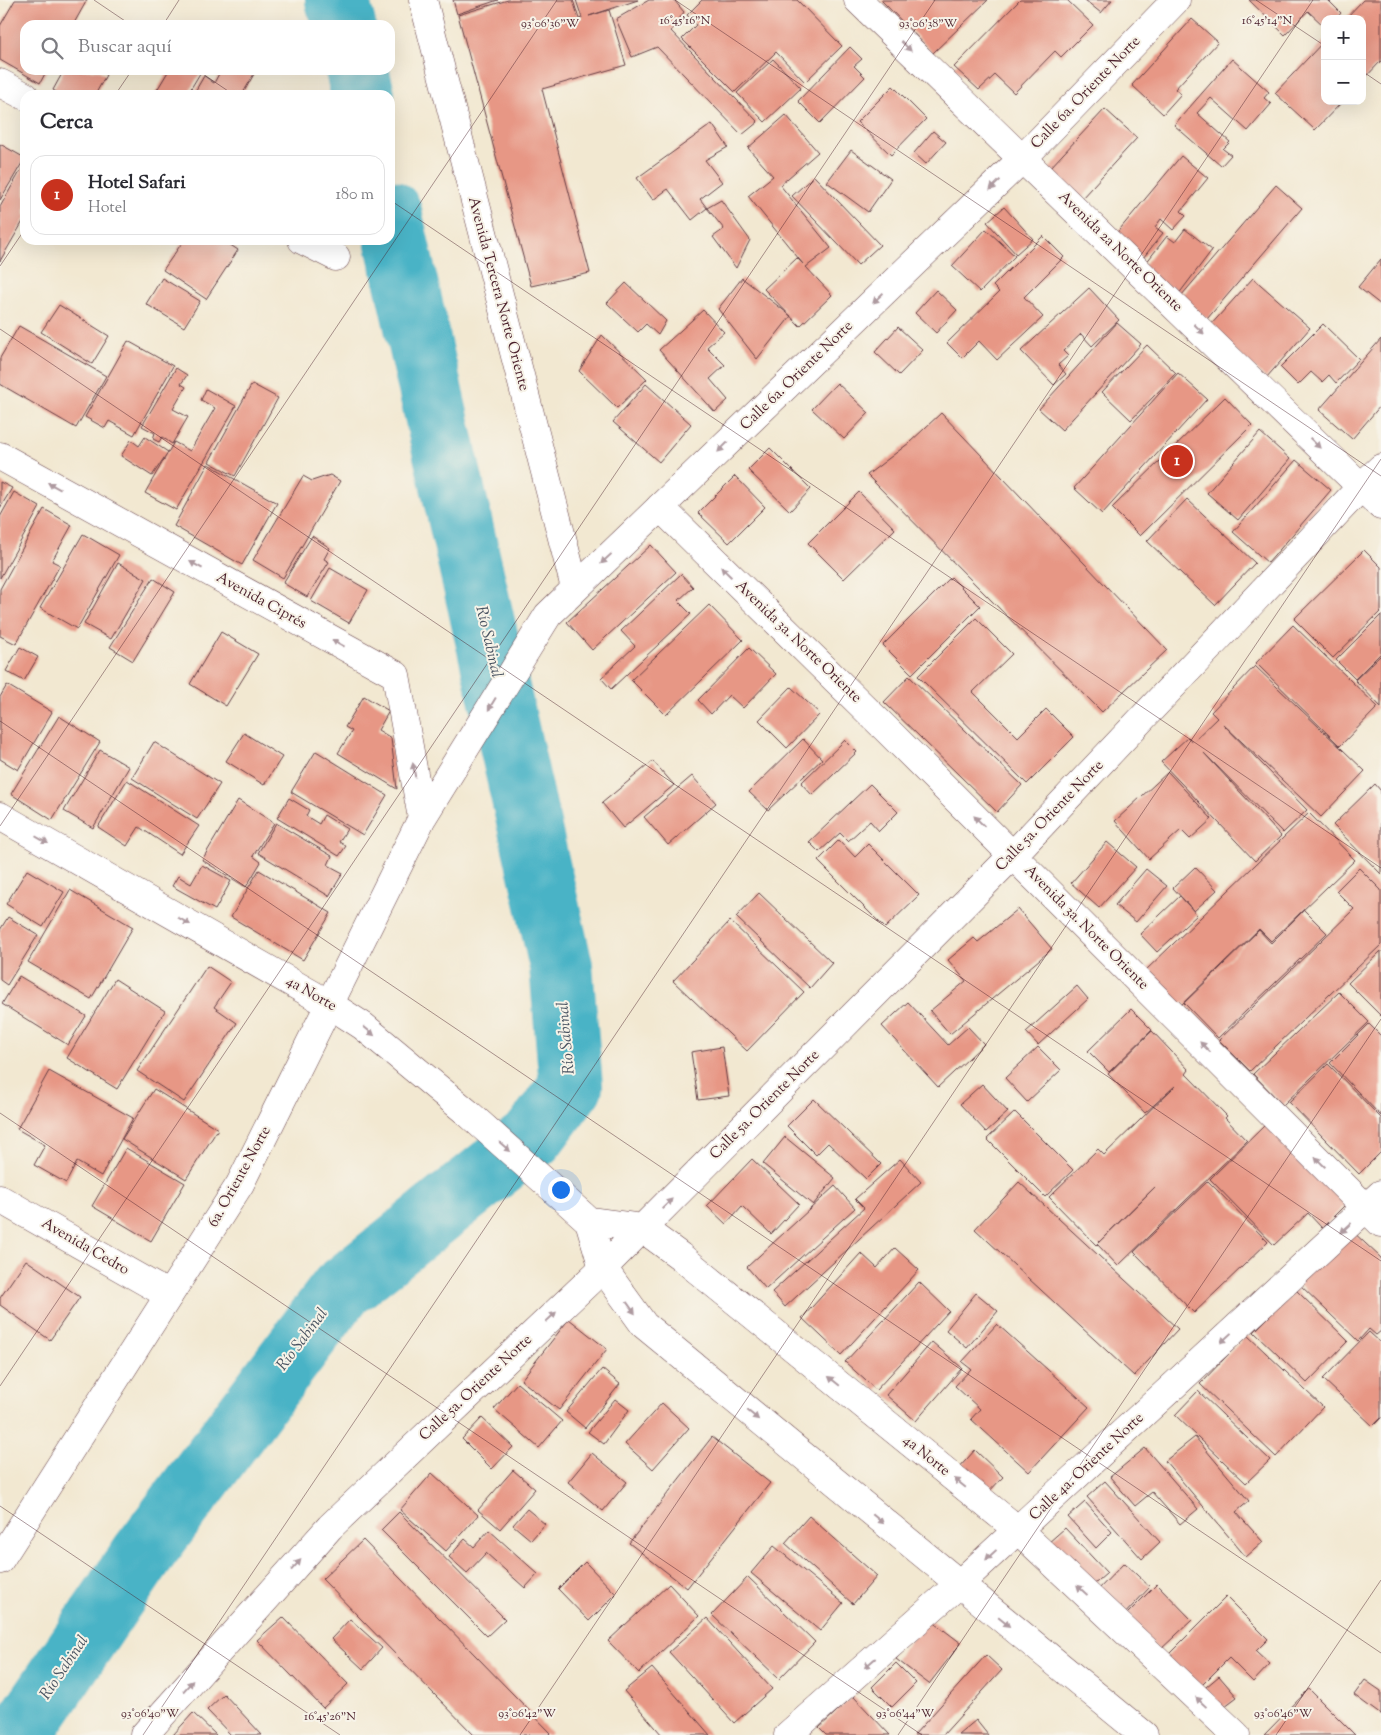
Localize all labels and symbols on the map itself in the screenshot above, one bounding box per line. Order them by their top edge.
text: 16°45'16"N [660,12,711,30]
text: 16°45'14"N [1242,12,1293,30]
text: 93°06'36"W [521,15,580,33]
text: 93°06'38"W [899,15,958,33]
street label: Calle 6a. Oriente Norte [1026,32,1146,154]
one-way arrow [900,40,912,52]
one-way arrow [989,179,1001,191]
street label: Avenida 2a Norte Oriente [1053,187,1187,317]
street label: Avenida Tercera Norte Oriente [462,195,534,393]
one-way arrow [872,292,884,304]
street label: Calle 6a. Oriente Norte [736,316,858,436]
one-way arrow [1193,323,1205,335]
one-way arrow [1309,437,1321,449]
one-way arrow [717,441,729,453]
pin: 1 [1161,442,1193,480]
one-way arrow [46,482,61,490]
one-way arrow [600,553,612,565]
one-way arrow [189,560,203,569]
one-way arrow [720,566,732,578]
street label: Avenida Ciprés [212,568,310,635]
street label: Avenida 3a. Norte Oriente [730,576,866,708]
water label: Río Sabinal [469,604,507,680]
one-way arrow [331,639,345,648]
one-way arrow [488,697,497,710]
street label: Calle 5a. Oriente Norte [991,756,1109,876]
one-way arrow [409,762,417,778]
one-way arrow [973,815,985,827]
one-way arrow [36,836,49,845]
street label: Avenida 3a. Norte Oriente [1019,861,1153,995]
one-way arrow [176,917,191,925]
street label: 4a Norte [282,971,340,1017]
water label: Río Sabinal [552,1001,582,1075]
one-way arrow [363,1026,376,1037]
one-way arrow [1199,1041,1211,1053]
street label: Calle 5a. Oriente Norte [705,1045,825,1165]
street label: 6a. Oriente Norte [204,1123,277,1231]
one-way arrow [499,1141,512,1152]
one-way arrow [1314,1156,1326,1168]
your location [548,1177,574,1203]
one-way arrow [661,1198,673,1210]
street label: Avenida Cedro [37,1213,133,1281]
one-way arrow [1340,1222,1352,1234]
one-way arrow [626,1301,637,1314]
water label: Río Sabinal [272,1304,334,1376]
one-way arrow [544,1311,556,1323]
street label: Calle 5a. Oriente Norte [415,1330,537,1446]
one-way arrow [1221,1332,1233,1344]
one-way arrow [828,1375,841,1386]
street label: Calle 4a. Oriente Norte [1025,1408,1149,1526]
one-way arrow [747,1409,759,1420]
street label: 4a Norte [898,1430,954,1482]
one-way arrow [954,1478,967,1489]
one-way arrow [871,1513,884,1524]
one-way arrow [985,1549,997,1561]
one-way arrow [290,1559,302,1571]
one-way arrow [1077,1584,1089,1596]
one-way arrow [997,1616,1010,1627]
water label: Río Sabinal [35,1631,95,1705]
one-way arrow [864,1657,876,1669]
one-way arrow [182,1680,194,1692]
one-way arrow [1195,1696,1207,1708]
text: 93°06'40"W [121,1705,180,1723]
text: 93°06'42"W [498,1705,557,1723]
text: 93°06'44"W [876,1705,935,1723]
text: 93°06'46"W [1254,1705,1313,1723]
text: 16°45'26"N [304,1708,356,1726]

